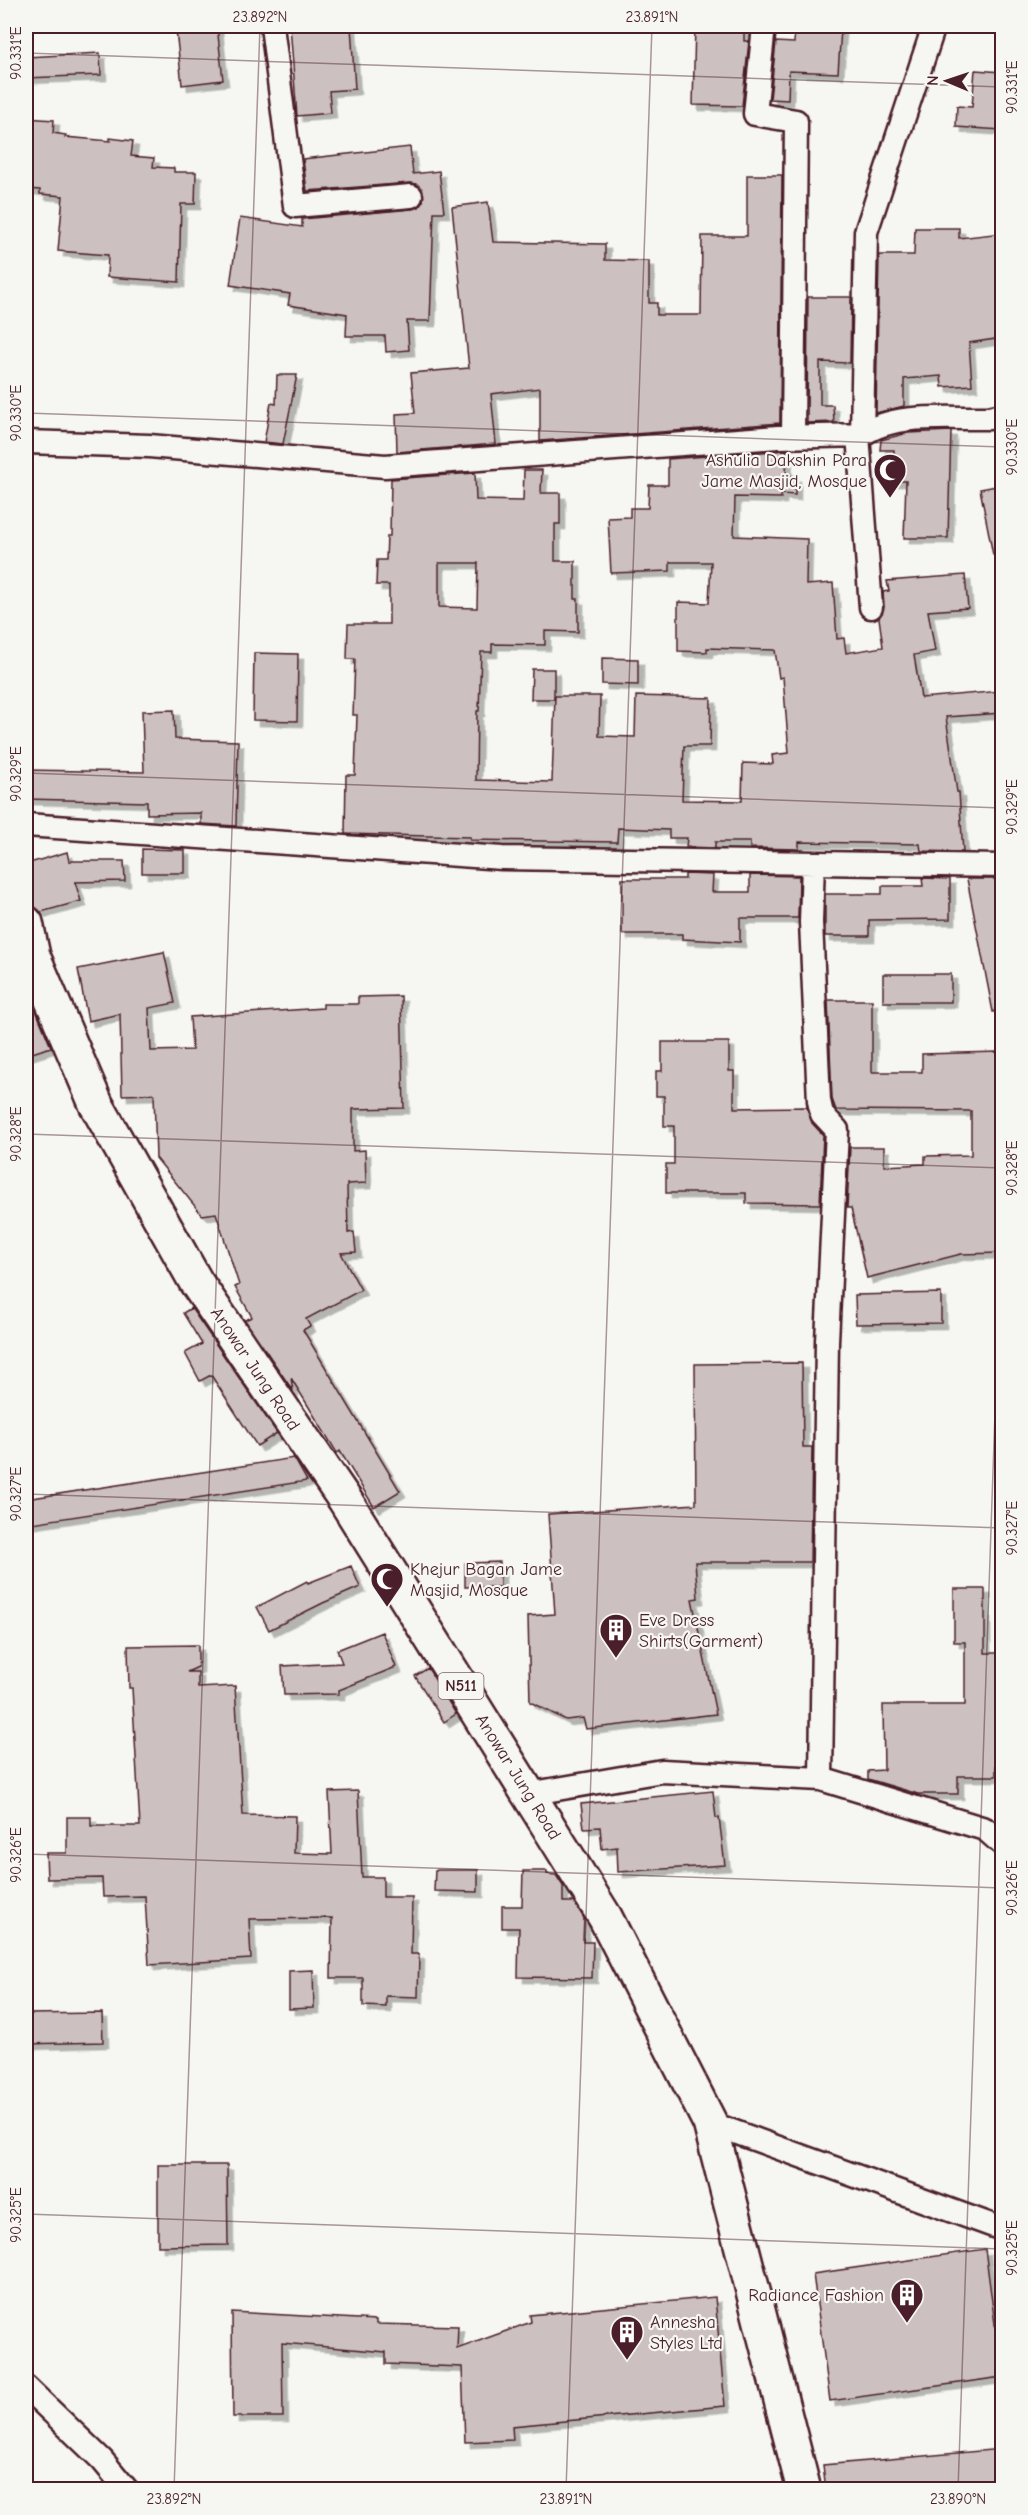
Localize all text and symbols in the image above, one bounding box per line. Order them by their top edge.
text: 23.892°N [233,8,287,26]
text: 23.891°N [626,8,678,26]
text: 90.331°E [7,26,25,80]
north arrow [917,51,977,111]
text: 90.331°E [1003,60,1021,114]
text: N [924,75,942,86]
text: 90.330°E [7,385,25,441]
text: 90.330°E [1003,419,1021,475]
place label: Ashulia Dakshin Para Jame Masjid, Mosque [701,450,867,492]
mosque icon: Ashulia Dakshin Para Jame Masjid, Mosque [872,452,908,499]
text: 90.329°E [7,746,25,802]
text: 90.329°E [1003,779,1021,835]
text: 90.328°E [7,1106,25,1162]
text: 90.328°E [1003,1140,1021,1196]
street label: Anowar Jung Road [206,1303,304,1435]
text: 90.327°E [7,1467,25,1521]
text: 90.327°E [1003,1501,1021,1555]
place label: Khejur Bagan Jame Masjid, Mosque [410,1559,562,1601]
mosque icon: Khejur Bagan Jame Masjid, Mosque [369,1561,405,1608]
place label: Eve Dress Shirts(Garment) [639,1610,763,1652]
building icon: Eve Dress Shirts(Garment) [598,1612,634,1659]
road number: N511 [438,1673,484,1699]
street label: Anowar Jung Road [471,1710,565,1844]
text: 90.326°E [7,1827,25,1883]
text: 90.326°E [1003,1860,1021,1916]
text: 90.325°E [7,2187,25,2243]
text: 90.325°E [1003,2220,1021,2276]
building icon: Radiance Fashion [889,2277,925,2324]
place label: Radiance Fashion [748,2285,884,2306]
place label: Annesha Styles Ltd [650,2312,723,2354]
building icon: Annesha Styles Ltd [609,2314,645,2361]
text: 23.892°N [147,2490,201,2508]
text: 23.891°N [540,2490,592,2508]
text: 23.890°N [930,2490,986,2508]

